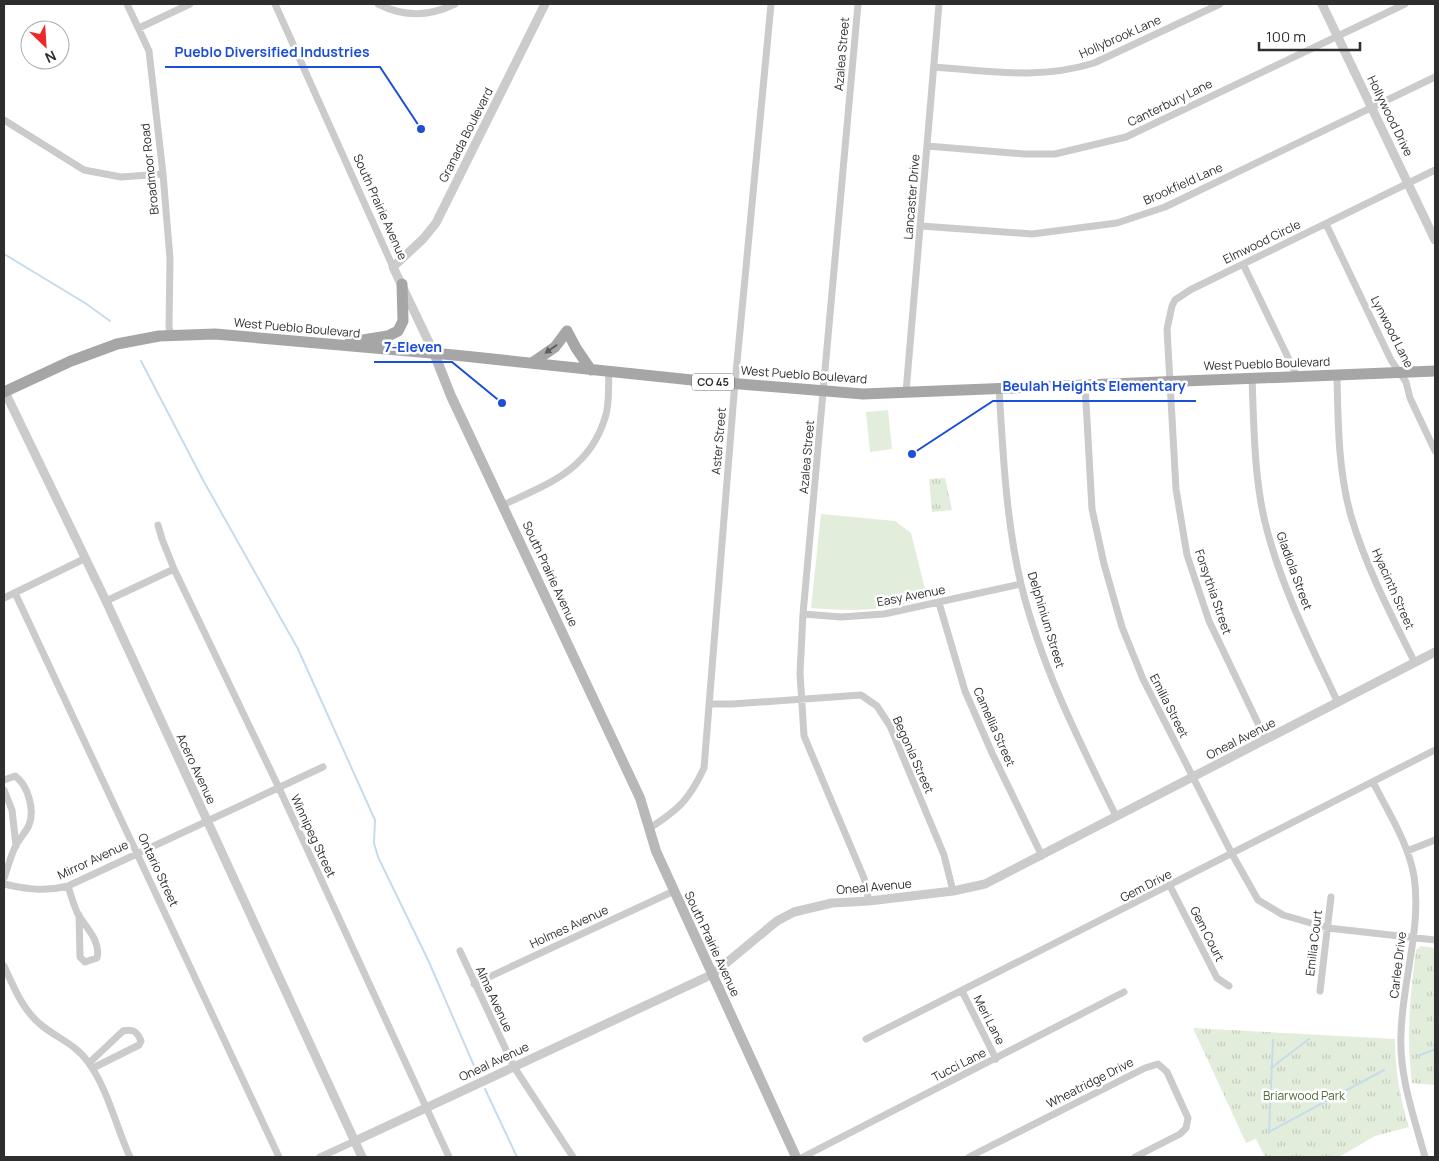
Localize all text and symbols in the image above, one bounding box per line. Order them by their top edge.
street label: Hollybrook Lane [1076,11,1163,62]
street label: Azalea Street [830,16,853,92]
north arrow [20,20,70,70]
scale bar [1259,20,1360,52]
text: 100 m [1266,26,1306,47]
callout: Pueblo Diversified Industries [165,38,380,67]
text: Pueblo Diversified Industries [175,42,370,61]
text: N [42,46,59,68]
street label: Hollywood Drive [1364,73,1417,159]
street label: Canterbury Lane [1125,75,1215,130]
street label: Granada Boulevard [434,85,497,185]
street label: Broadmoor Road [136,122,163,216]
street label: South Prairie Avenue [349,151,411,263]
street label: Lancaster Drive [899,153,924,240]
street label: Brookfield Lane [1140,158,1225,209]
street label: Elmwood Circle [1220,215,1303,268]
street label: Lynwood Lane [1367,293,1418,371]
street label: West Pueblo Boulevard [233,314,361,341]
callout: 7-Eleven [374,333,452,362]
text: 7-Eleven [384,337,442,356]
one-way arrow [544,344,558,354]
street label: West Pueblo Boulevard [1203,353,1331,374]
street label: West Pueblo Boulevard [740,362,868,387]
callout: Beulah Heights Elementary [993,372,1196,401]
road number: CO 45 [692,374,734,391]
text: Beulah Heights Elementary [1003,376,1186,395]
street label: Aster Street [707,406,730,475]
street label: Azalea Street [795,419,818,495]
street label: South Prairie Avenue [519,518,582,629]
street label: Gladiola Street [1272,529,1317,612]
street label: Hyacinth Street [1368,546,1419,632]
street label: Forsythia Street [1191,547,1236,637]
street label: Delphinium Street [1024,570,1069,670]
street label: Easy Avenue [875,581,947,610]
street label: Emilia Street [1146,671,1193,741]
street label: Camellia Street [969,684,1020,769]
street label: Begonia Street [889,714,938,796]
street label: Oneal Avenue [1203,714,1278,763]
street label: Acero Avenue [173,731,220,807]
street label: Winnipeg Street [287,792,340,880]
street label: Ontario Street [134,830,183,909]
street label: Mirror Avenue [55,836,131,883]
street label: Gem Drive [1117,865,1175,906]
street label: Oneal Avenue [836,875,912,898]
street label: South Prairie Avenue [681,888,744,999]
street label: Holmes Avenue [527,901,611,952]
street label: Gem Court [1186,903,1229,964]
street label: Emilia Court [1301,909,1326,977]
street label: Carlee Drive [1385,931,1410,999]
street label: Alma Avenue [472,963,517,1034]
street label: Meri Lane [970,992,1009,1047]
street label: Oneal Avenue [456,1038,532,1085]
street label: Tucci Lane [929,1044,989,1085]
street label: Wheatridge Drive [1043,1053,1136,1112]
park label: Briarwood Park [1263,1087,1346,1104]

